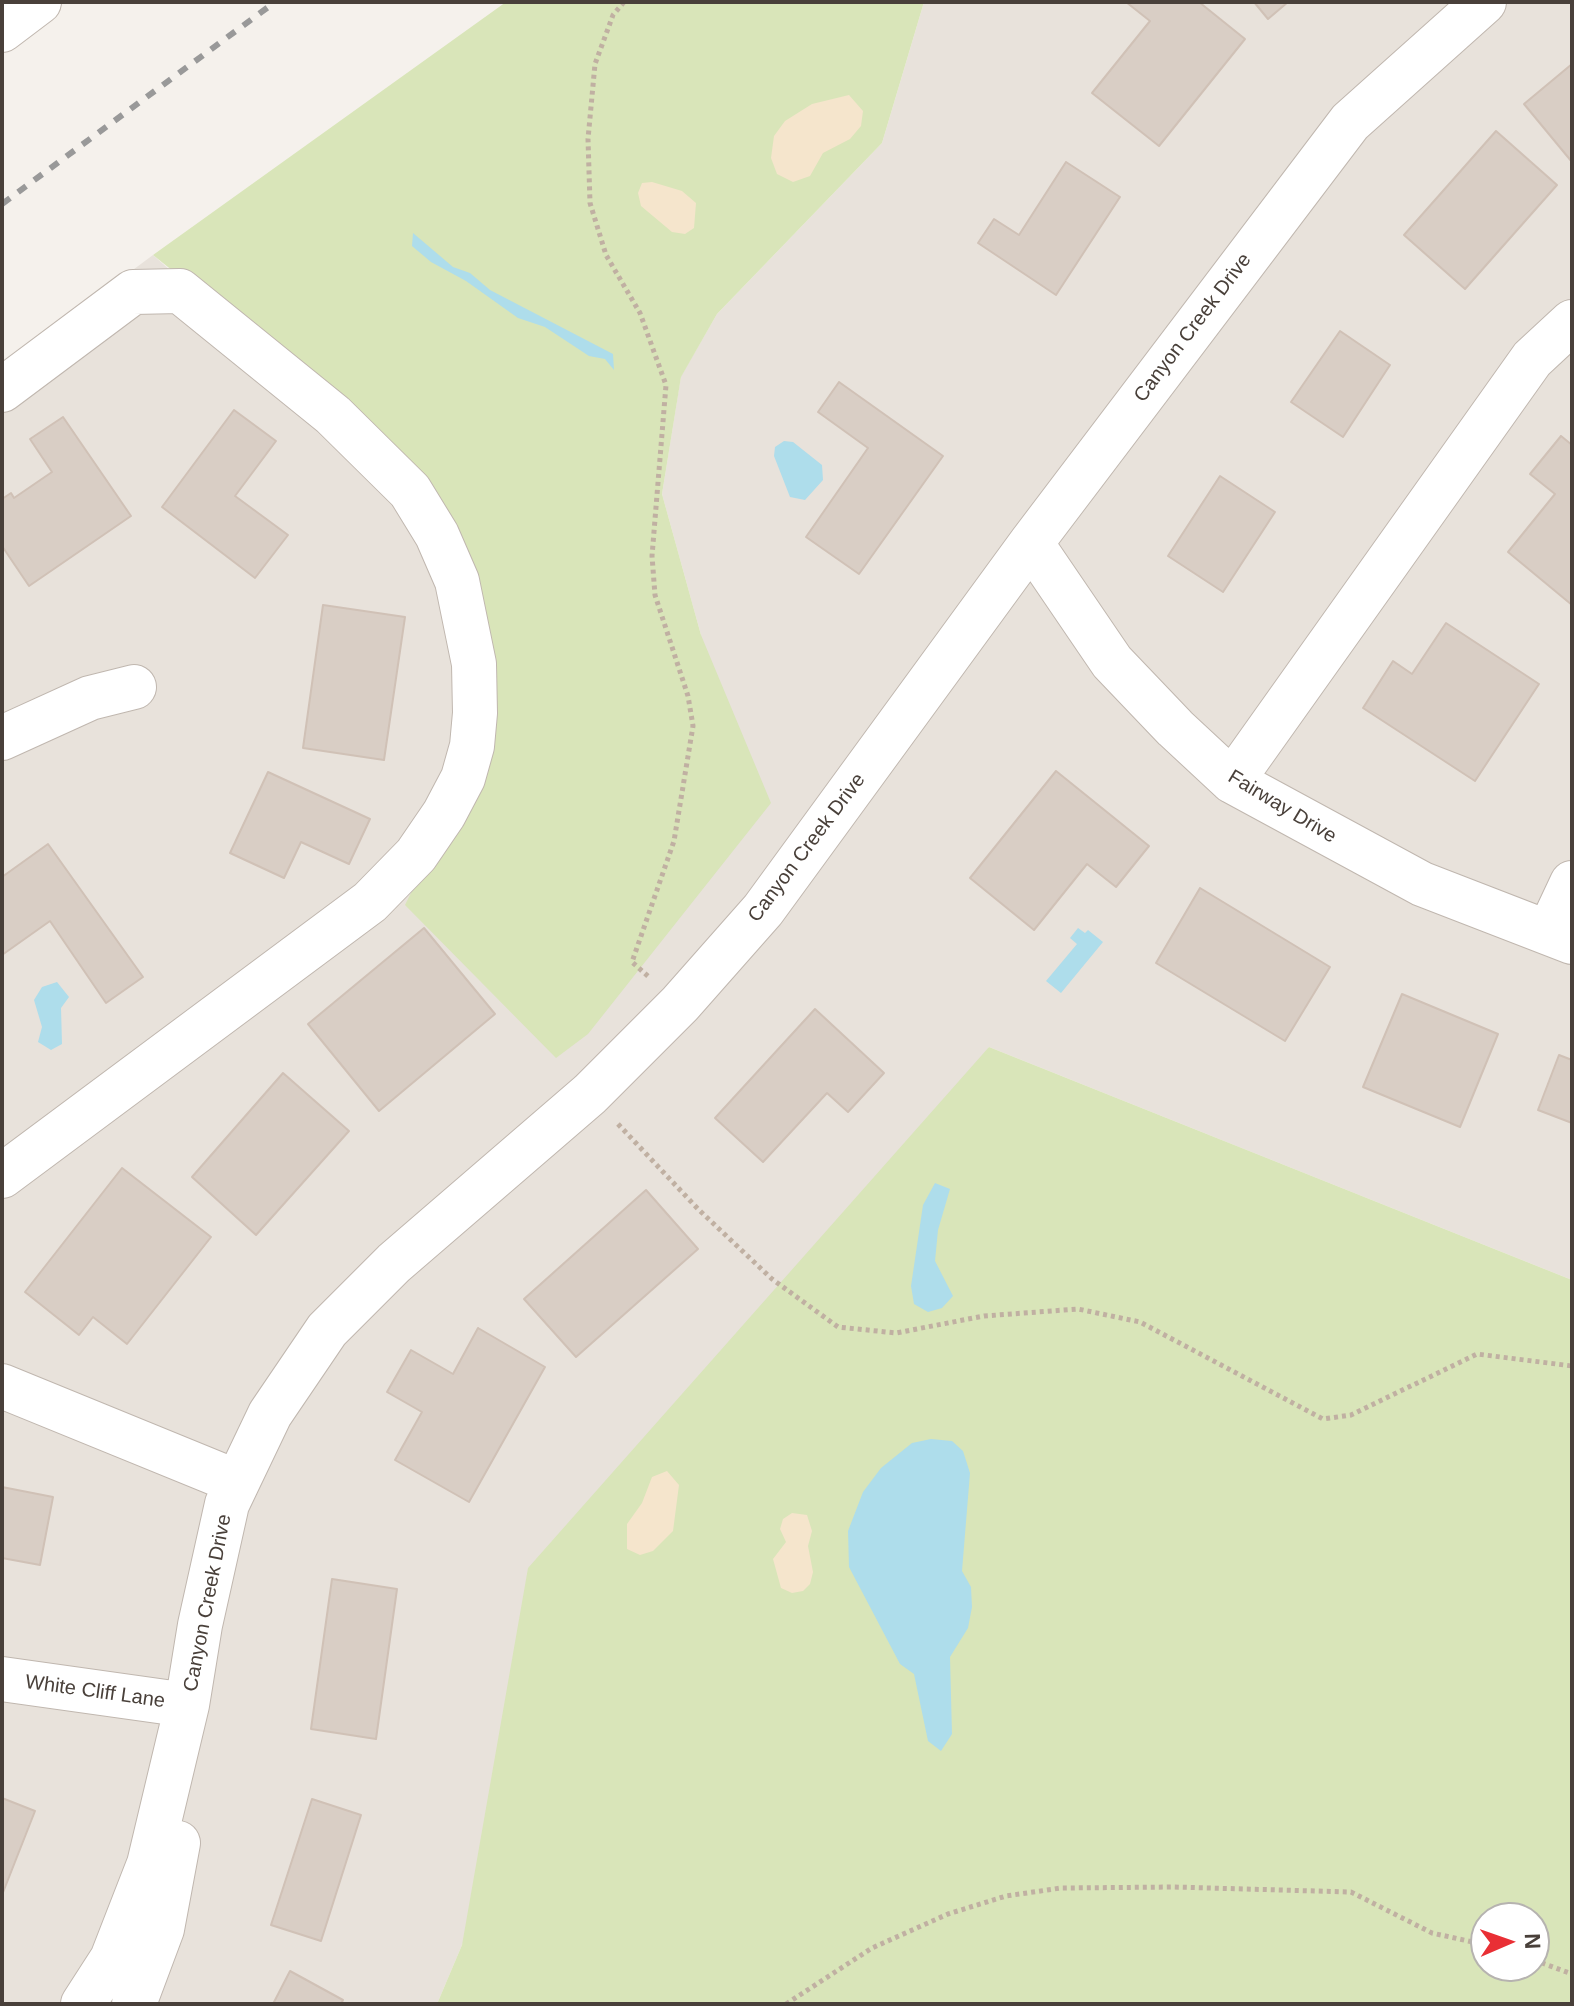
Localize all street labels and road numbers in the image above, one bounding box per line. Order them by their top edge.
street label: Canyon Creek Drive [1129,249,1257,407]
street label: Fairway Drive [1223,765,1341,849]
street label: Canyon Creek Drive [743,769,871,927]
street label: Canyon Creek Drive [179,1512,237,1694]
street label: White Cliff Lane [24,1670,166,1714]

